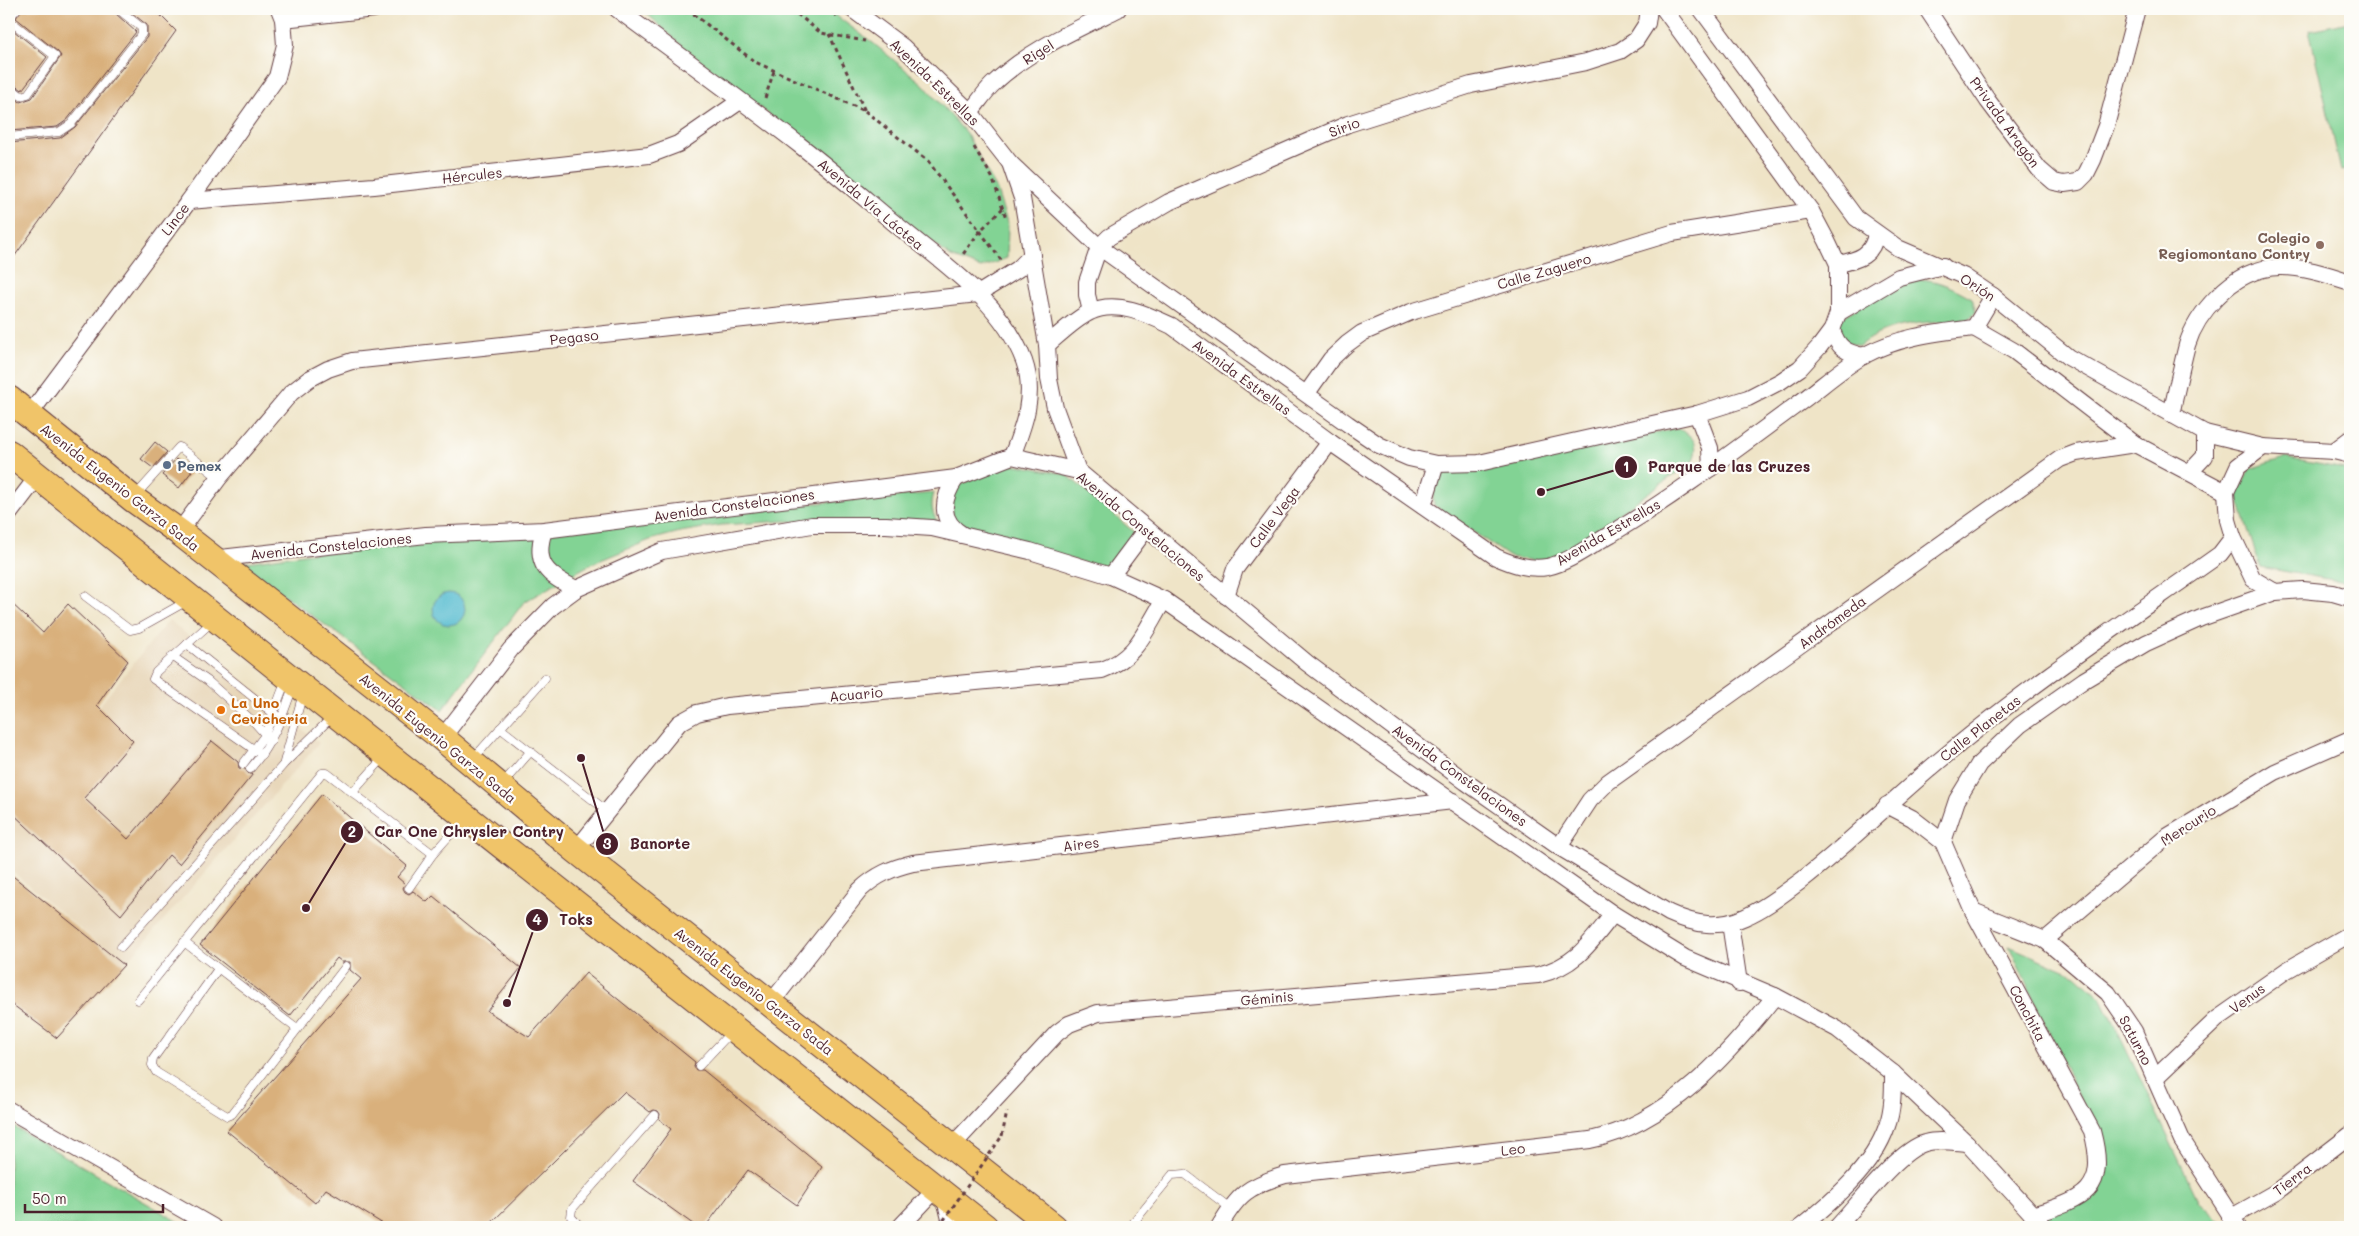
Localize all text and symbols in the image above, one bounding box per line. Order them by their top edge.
street label: Avenida Estrellas [886,34,984,130]
street label: Rigel [1019,35,1057,69]
street label: Privada Aragón [1966,73,2044,171]
street label: Sirio [1326,112,1362,142]
street label: Avenida Vía Láctea [814,154,928,254]
street label: Hércules [441,162,503,188]
street label: Lince [156,199,194,239]
place label: Colegio Regiomontano Contry [2158,228,2310,263]
marker: Colegio Regiomontano Contry [2314,239,2326,251]
street label: Calle Zaguero [1495,249,1593,293]
street label: Orión [1957,269,1999,305]
street label: Pegaso [549,325,599,349]
street label: Avenida Estrellas [1189,335,1295,419]
street label: Avenida Eugenio Garza Sada [37,419,203,555]
callout: Parque de las Cruzes [1613,452,1821,482]
place label: Pemex [177,456,222,475]
text: 1 [1623,456,1629,476]
text: Parque de las Cruzes [1648,456,1810,476]
marker: Pemex [161,459,173,471]
street label: Avenida Constelaciones [1073,467,1209,585]
street label: Calle Vega [1244,482,1304,552]
street label: Avenida Constelaciones [652,484,816,526]
street label: Avenida Estrellas [1552,494,1664,570]
street label: Avenida Constelaciones [249,528,413,564]
street label: Andrómeda [1794,591,1870,653]
street label: Avenida Eugenio Garza Sada [355,669,521,807]
street label: Acuario [828,682,884,706]
street label: Calle Planetas [1936,690,2024,766]
place label: La Uno Cevicheria [231,693,308,728]
marker: La Uno Cevicheria [215,704,227,716]
street label: Avenida Constelaciones [1389,720,1531,830]
street label: Mercurio [2157,800,2219,850]
callout: Car One Chrysler Contry [339,817,574,847]
text: 2 [348,821,356,841]
text: Car One Chrysler Contry [374,821,564,841]
callout: Banorte [595,829,700,859]
street label: Aires [1062,832,1100,856]
text: 3 [602,833,612,853]
text: Banorte [630,833,690,853]
callout: Toks [525,905,603,935]
text: 4 [532,909,542,929]
text: Toks [559,909,593,929]
street label: Avenida Eugenio Garza Sada [671,923,837,1059]
street label: Venus [2225,979,2269,1017]
street label: Conchita [2005,981,2051,1045]
street label: Géminis [1240,986,1294,1010]
street label: Saturno [2115,1012,2157,1068]
street label: Leo [1500,1138,1526,1160]
street label: Tierra [2269,1158,2315,1200]
scale bar [25,1181,162,1213]
text: 50 m [32,1188,67,1208]

